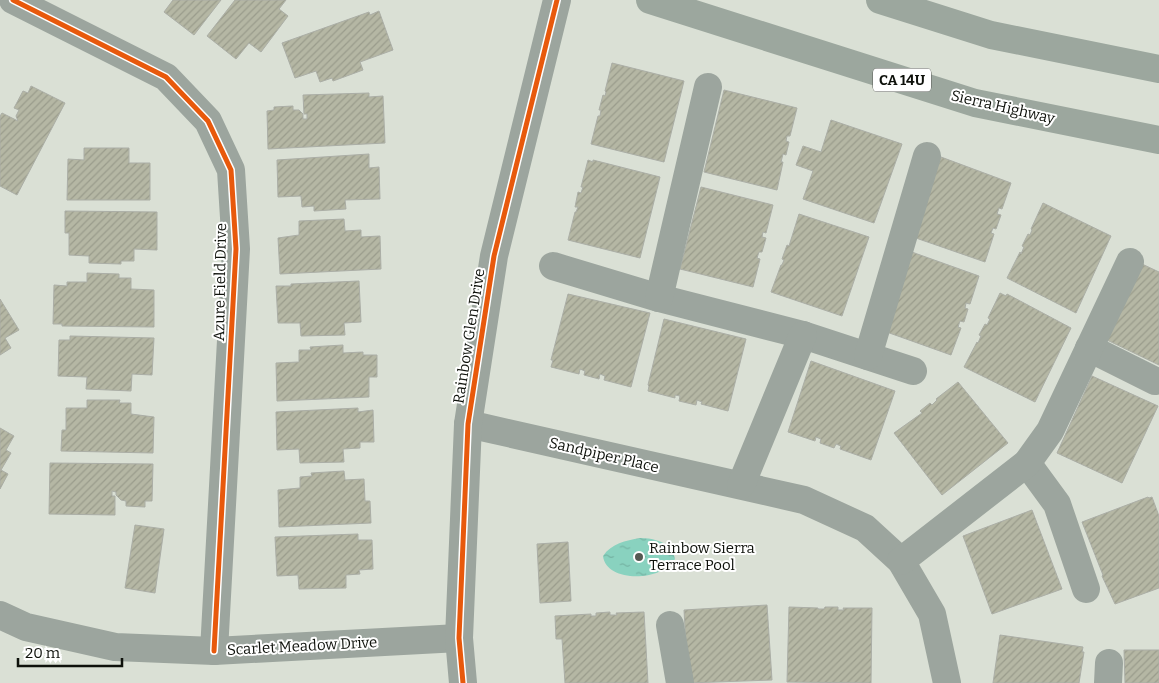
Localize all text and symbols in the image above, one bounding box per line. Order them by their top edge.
road number: CA 14U [873,68,931,92]
street label: Sierra Highway [949,86,1057,128]
street label: Azure Field Drive [210,223,230,341]
street label: Rainbow Glen Drive [449,267,489,405]
street label: Sandpiper Place [547,434,661,476]
place label: Rainbow Sierra Terrace Pool [649,539,755,574]
marker: Rainbow Sierra Terrace Pool [633,551,645,563]
street label: Scarlet Meadow Drive [226,633,378,659]
scale bar [18,636,121,668]
text: 20 m [25,644,61,662]

